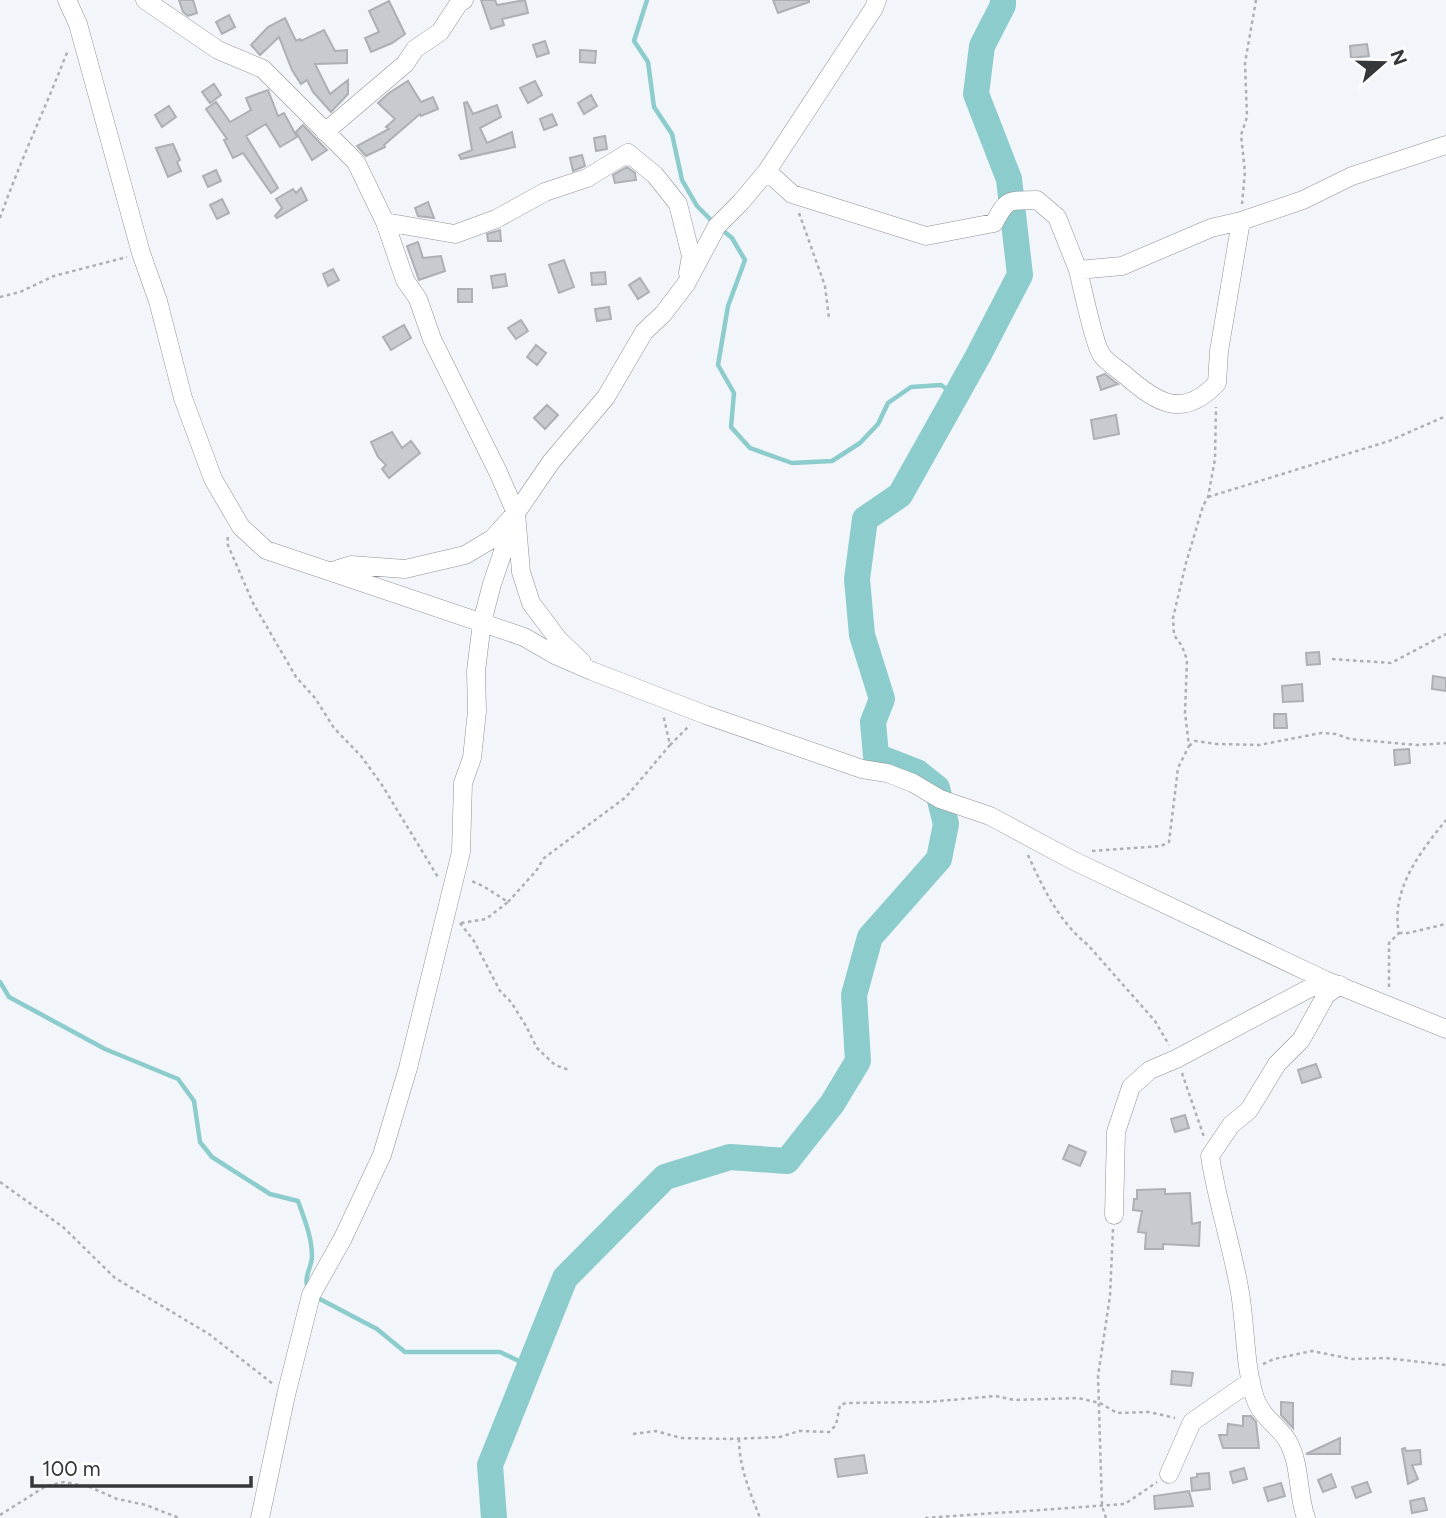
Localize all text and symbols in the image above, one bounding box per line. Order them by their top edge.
north arrow [1348,28,1418,98]
text: N [1385,47,1412,68]
scale bar [32,1444,250,1488]
text: 100 m [42,1456,101,1481]

